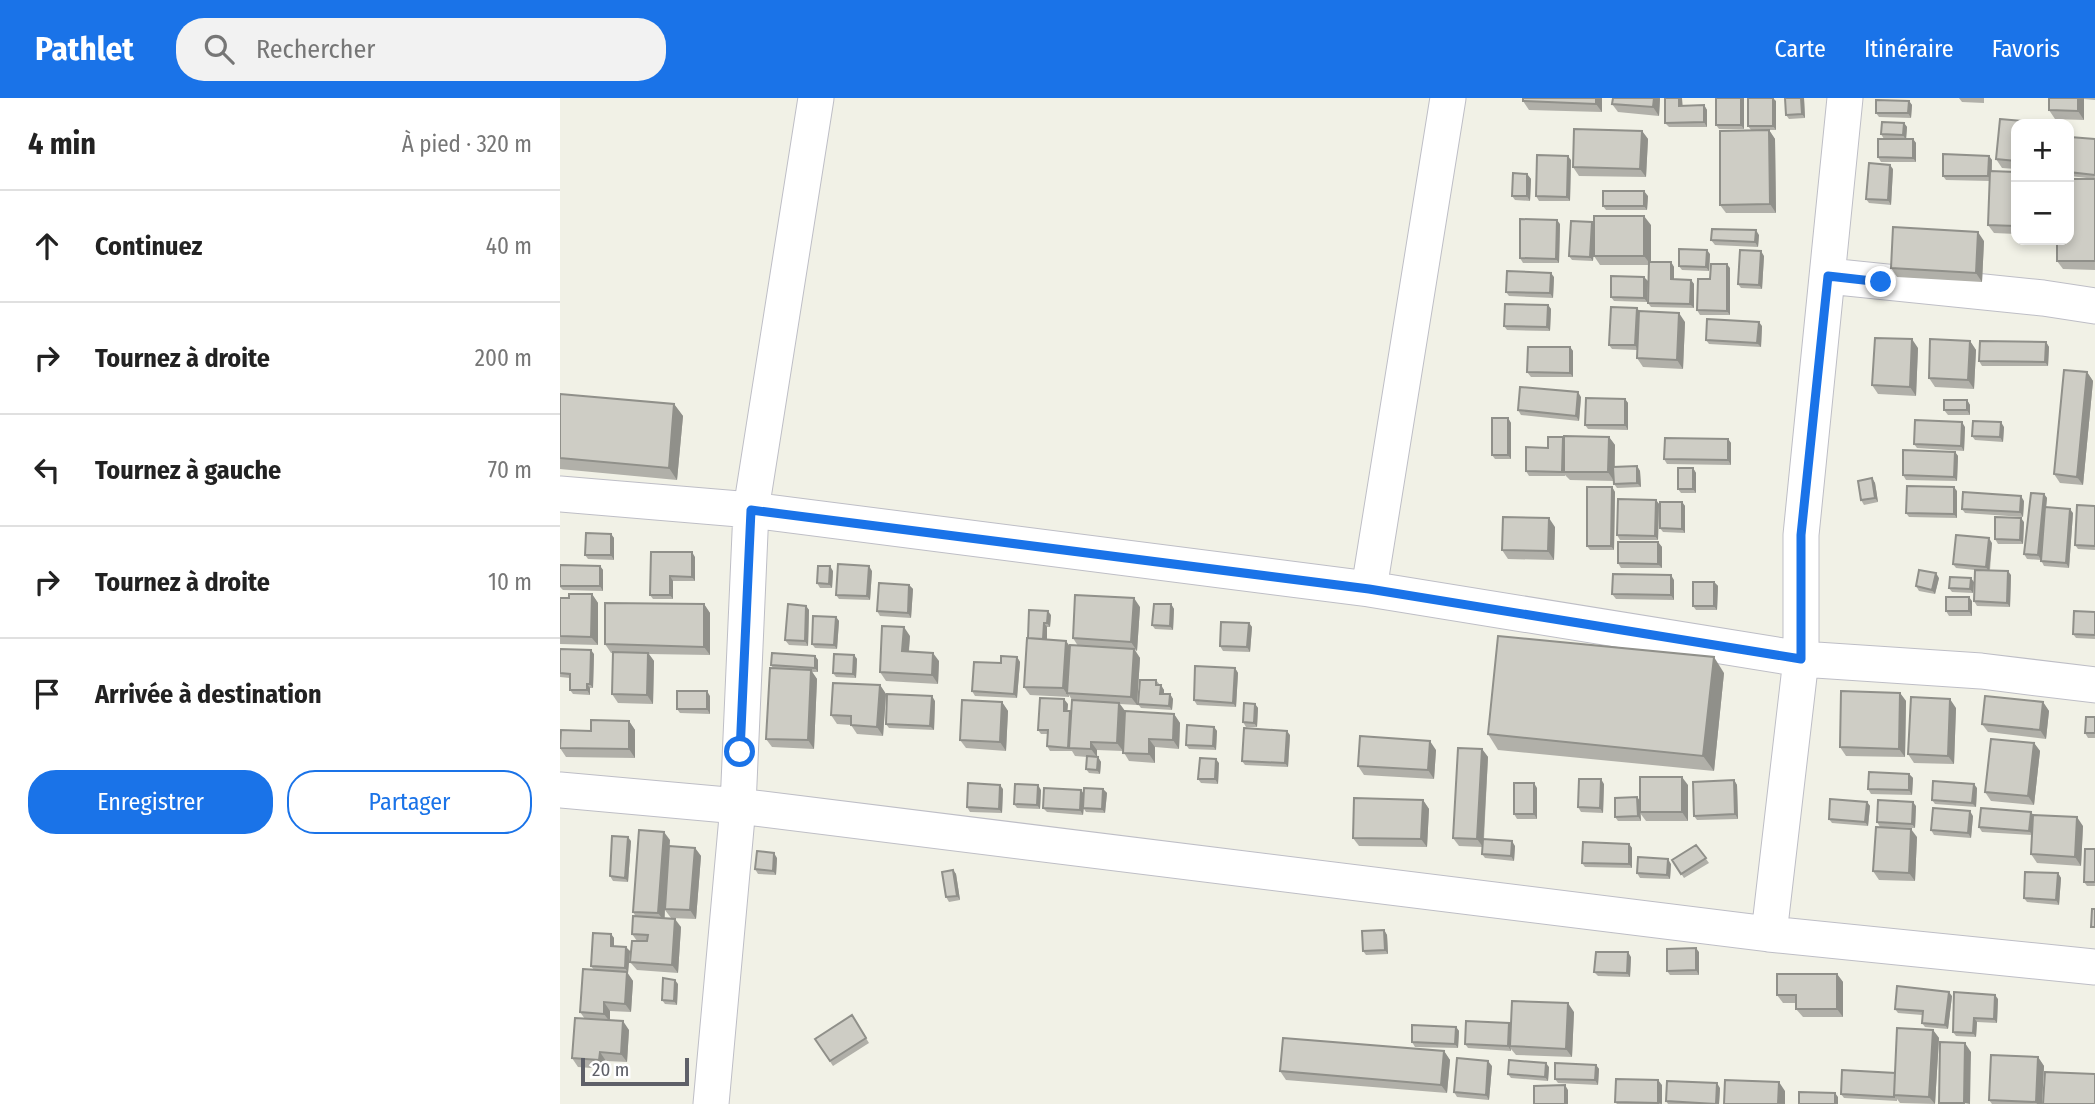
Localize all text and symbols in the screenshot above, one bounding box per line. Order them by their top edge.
search box [176,18,666,81]
text: Pathlet [35,29,134,69]
icon: search [200,30,238,68]
text: Rechercher [256,34,375,65]
text: Carte [1775,35,1826,63]
text: Itinéraire [1864,35,1954,63]
text: Favoris [1992,35,2060,63]
map controls [2011,119,2074,245]
button: + [2011,119,2074,182]
text: 4 min [28,126,96,162]
text: À pied · 320 m [402,130,532,158]
button: − [2011,182,2074,245]
icon: ahead [28,227,66,265]
text: Continuez [95,231,202,262]
text: 40 m [486,232,532,260]
route end [1865,266,1896,297]
icon: right [28,339,66,377]
text: Tournez à droite [95,343,270,374]
text: 200 m [475,344,532,372]
icon: left [28,451,66,489]
text: Tournez à gauche [95,455,281,486]
text: 70 m [488,456,532,484]
icon: right [28,563,66,601]
text: Tournez à droite [95,567,270,598]
text: 10 m [488,568,532,596]
icon: arrive [28,675,66,713]
text: Arrivée à destination [95,679,322,710]
route start [724,736,755,767]
button: Enregistrer [28,770,273,834]
button: Partager [287,770,532,834]
scale bar [581,1055,690,1087]
text: 20 m [592,1058,629,1081]

